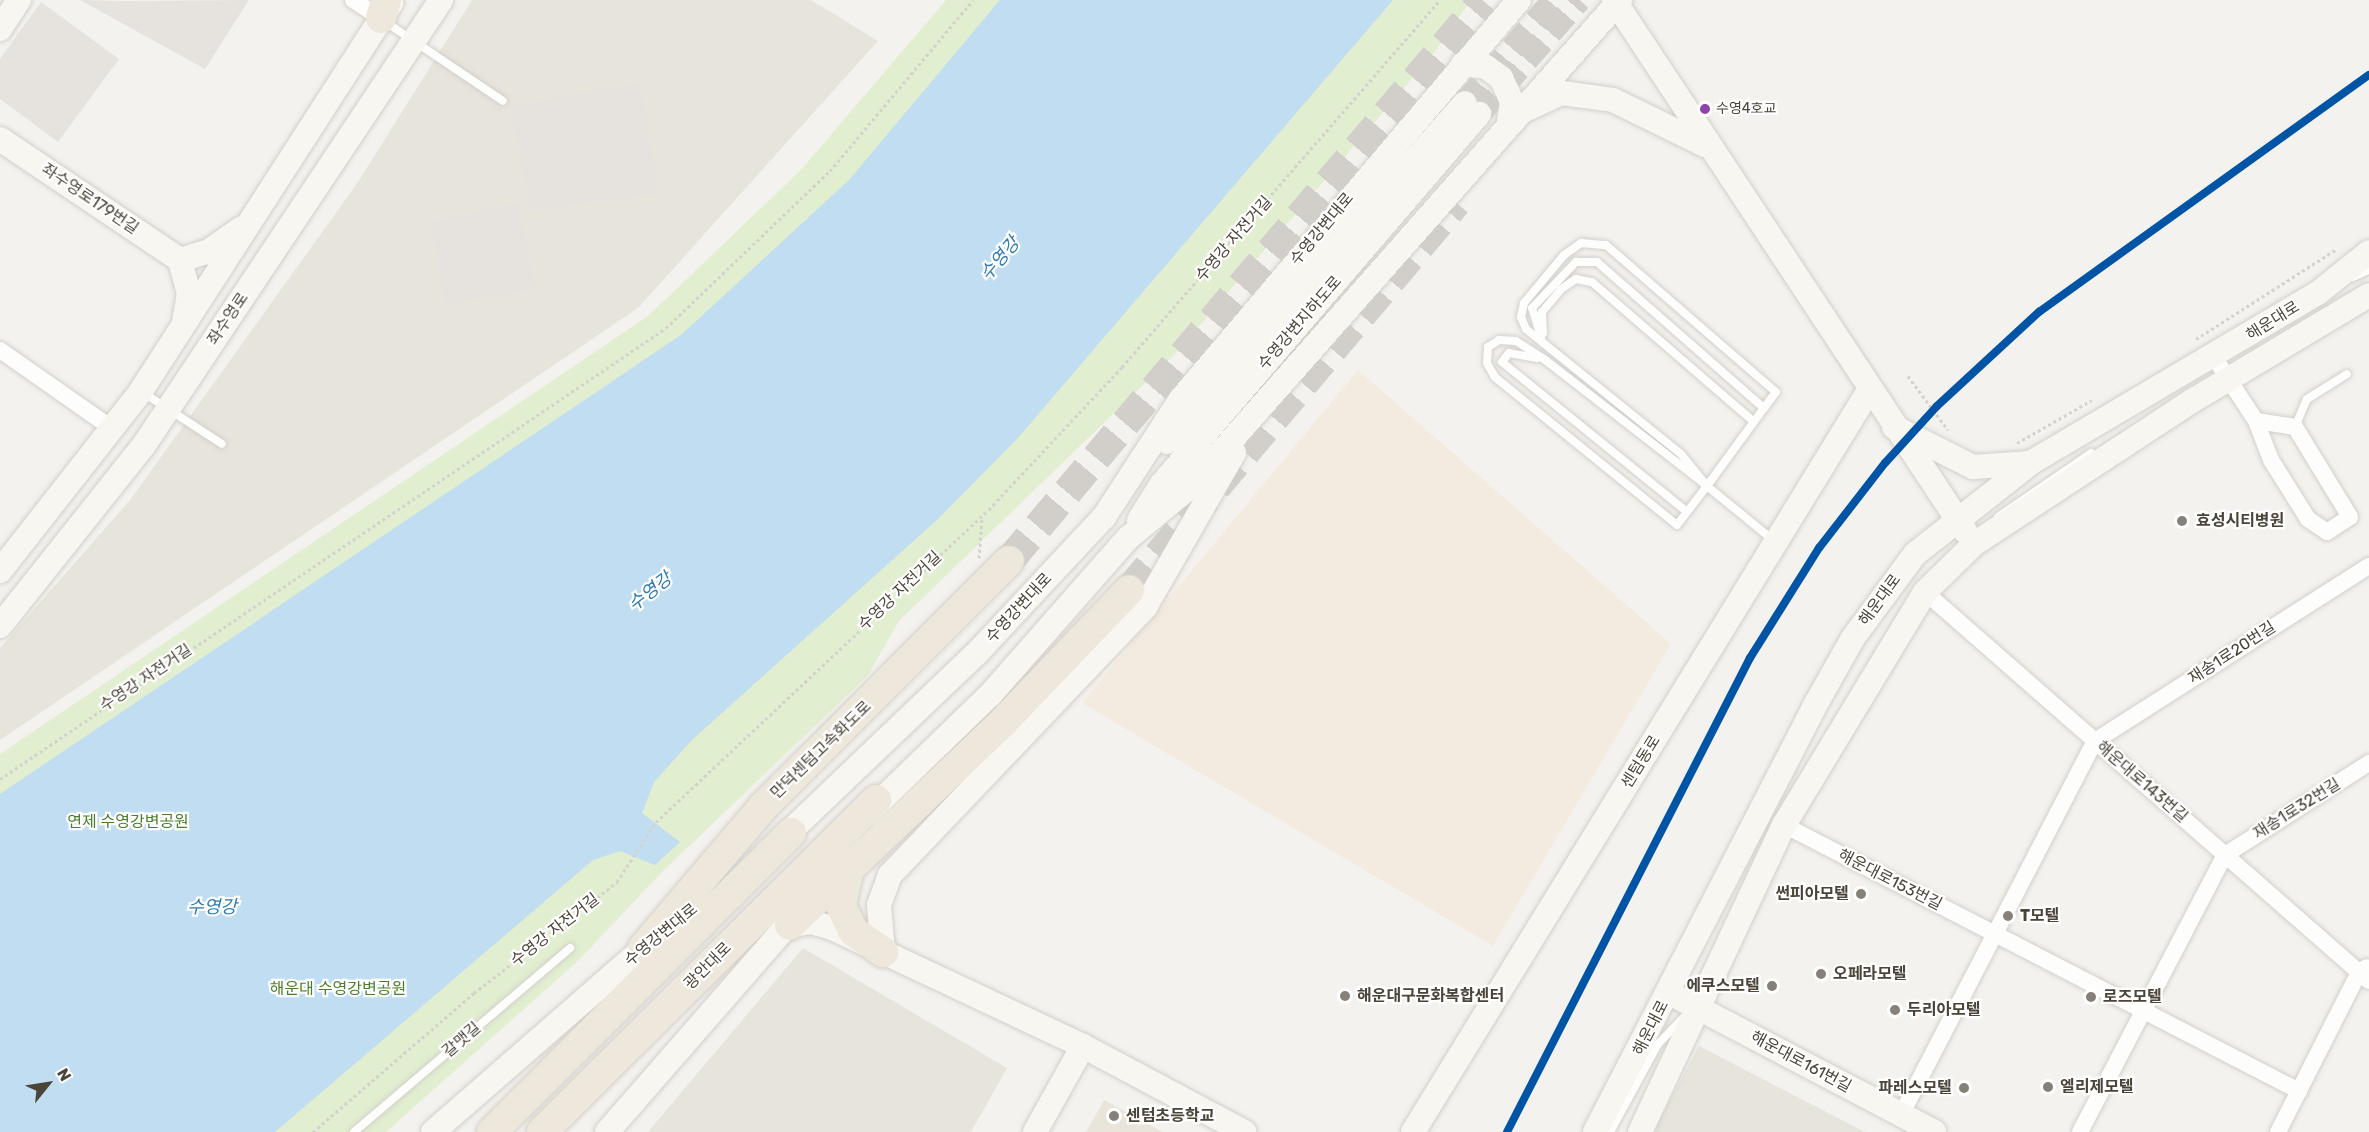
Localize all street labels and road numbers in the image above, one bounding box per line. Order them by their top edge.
street label: 좌수영로179번길 [38,159,142,239]
street label: 수영강변대로 [1286,189,1358,269]
street label: 수영강 자전거길 [1192,192,1276,286]
street label: 수영강변지하도로 [1254,272,1346,374]
street label: 좌수영로 [204,289,252,349]
street label: 해운대로 [2243,297,2303,345]
street label: 수영강 자전거길 [854,548,946,634]
street label: 수영강변대로 [982,569,1056,647]
street label: 해운대로 [1855,571,1905,629]
street label: 재송1로20번길 [2185,618,2279,688]
street label: 수영강 자전거길 [96,640,196,716]
street label: 만덕센텀고속화도로 [767,697,875,803]
street label: 센텀동로 [1617,732,1665,792]
street label: 해운대로143번길 [2092,737,2192,827]
street label: 재송1로32번길 [2250,775,2344,843]
street label: 해운대로153번길 [1835,846,1945,914]
street label: 수영강 자전거길 [507,890,603,970]
street label: 수영강변대로 [621,900,701,970]
street label: 광안대로 [680,938,736,994]
street label: 해운대로 [1629,997,1673,1059]
street label: 갈맷길 [439,1018,485,1062]
street label: 해운대로161번길 [1747,1027,1855,1097]

